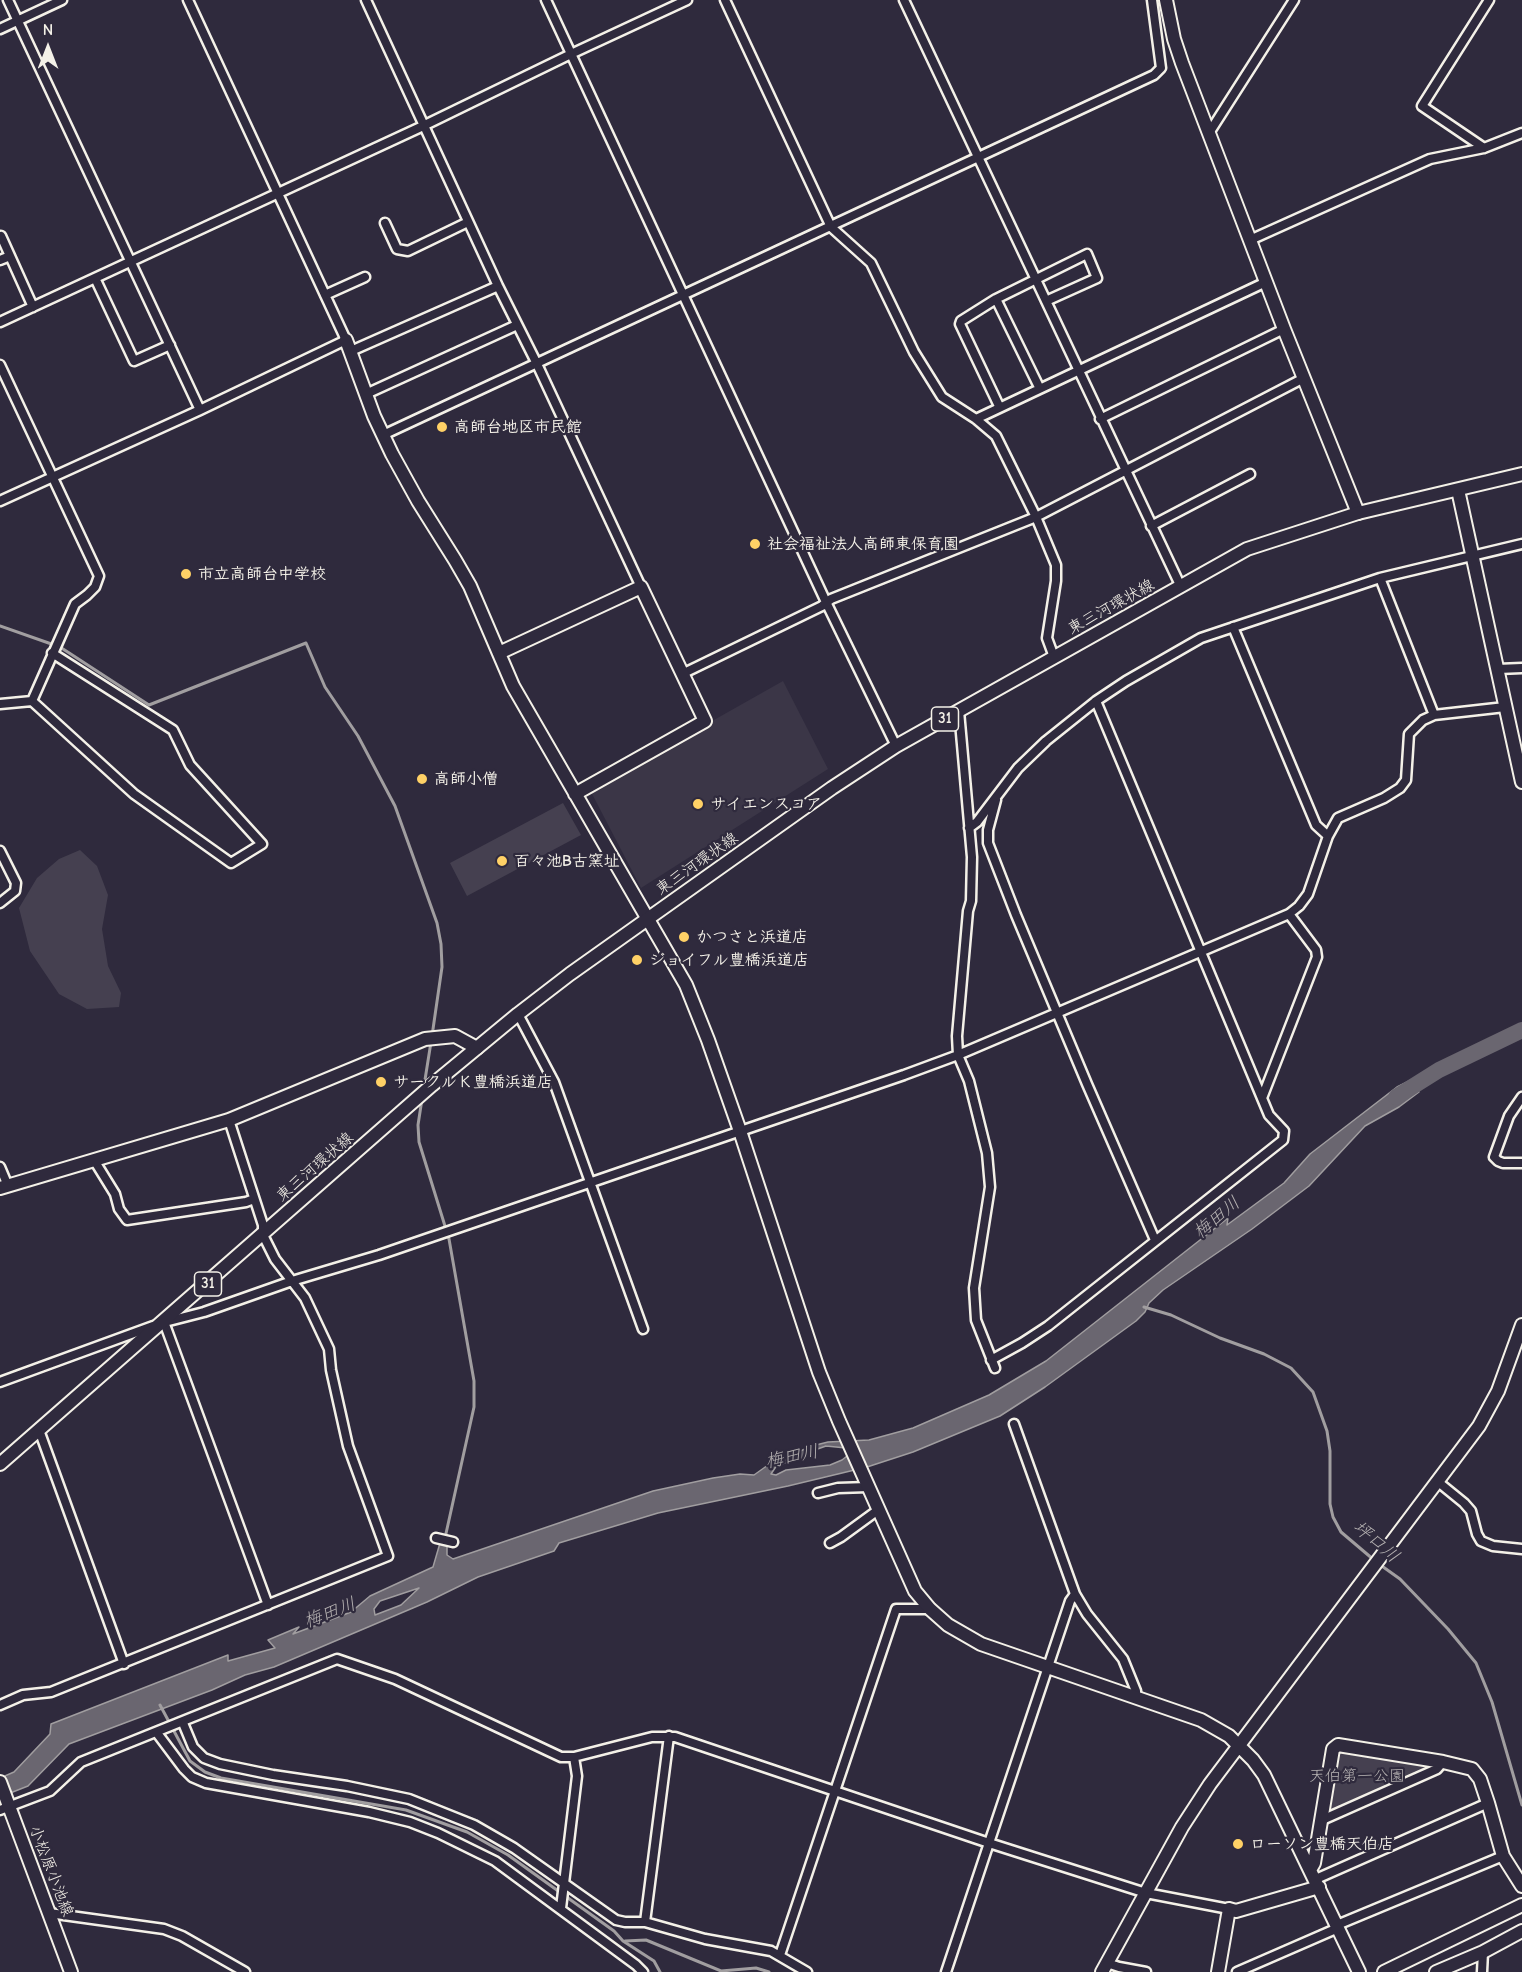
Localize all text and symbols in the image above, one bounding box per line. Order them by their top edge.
north arrow [18,18,78,78]
text: N [43,21,53,39]
place label: 高師台地区市民館 [454,417,582,437]
marker: 高師台地区市民館 [435,420,449,434]
place label: 社会福祉法人高師東保育園 [767,534,959,554]
marker: 社会福祉法人高師東保育園 [748,537,762,551]
place label: 市立高師台中学校 [198,564,326,584]
marker: 市立高師台中学校 [179,567,193,581]
street label: 東三河環状線 [1064,575,1158,639]
road number: 31 [932,707,958,731]
place label: 高師小僧 [434,769,498,789]
marker: 高師小僧 [415,772,429,786]
place label: サイエンスコア [710,794,822,814]
marker: サイエンスコア [691,797,705,811]
street label: 東三河環状線 [652,829,742,899]
place label: 百々池B古窯址 [514,851,620,871]
marker: 百々池B古窯址 [495,854,509,868]
place label: かつさと浜道店 [696,927,808,947]
marker: かつさと浜道店 [677,930,691,944]
place label: ジョイフル豊橋浜道店 [649,950,809,970]
marker: ジョイフル豊橋浜道店 [630,953,644,967]
place label: サークルＫ豊橋浜道店 [393,1072,553,1092]
marker: サークルＫ豊橋浜道店 [374,1075,388,1089]
street label: 東三河環状線 [272,1128,358,1206]
water label: 梅田川 [1189,1192,1245,1244]
road number: 31 [194,1272,222,1296]
water label: 梅田川 [763,1441,821,1473]
water label: 坪口川 [1348,1516,1404,1568]
water label: 梅田川 [301,1593,359,1633]
park label: 天伯第一公園 [1309,1766,1405,1786]
street label: 小松原小池線 [25,1823,77,1919]
place label: ローソン豊橋天伯店 [1250,1834,1394,1854]
marker: ローソン豊橋天伯店 [1231,1837,1245,1851]

